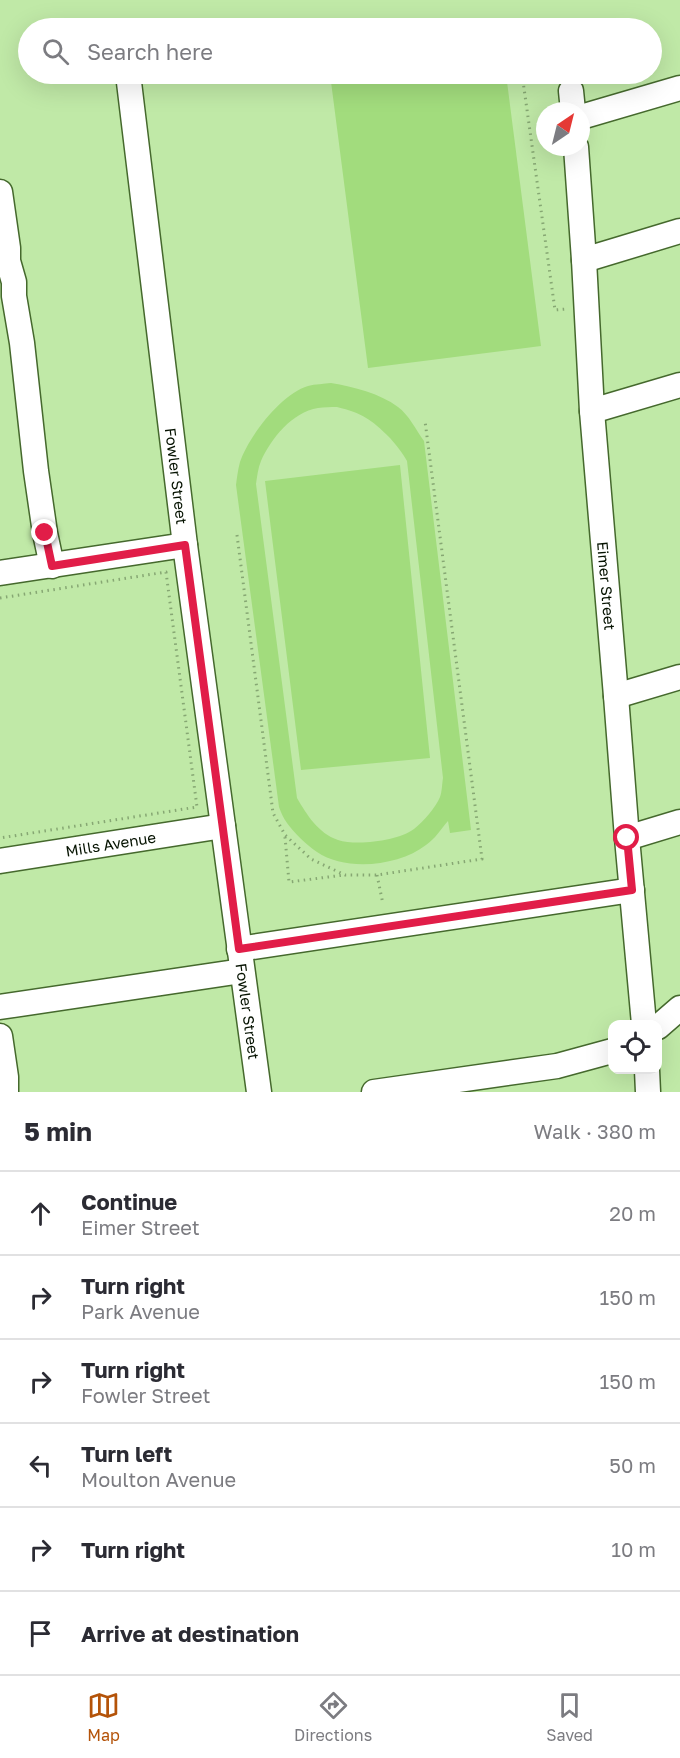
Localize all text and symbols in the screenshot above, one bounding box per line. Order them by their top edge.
search box [18,18,662,84]
icon: search [39,35,72,68]
text: Search here [87,38,213,65]
north arrow [536,102,590,156]
street label: Fowler Street [162,427,191,525]
route end [31,519,57,545]
street label: Eimer Street [594,541,619,631]
route start [613,824,639,850]
street label: Mills Avenue [64,828,157,860]
street label: Fowler Street [233,962,264,1061]
map controls [608,1020,662,1074]
button: locate [608,1020,662,1074]
text: 5 min [24,1116,92,1147]
text: Walk · 380 m [534,1119,656,1143]
text: Continue [81,1188,177,1215]
icon: ahead [24,1197,57,1230]
text: 20 m [609,1201,656,1225]
text: Eimer Street [81,1215,200,1239]
text: Turn right [81,1272,185,1299]
icon: right [24,1281,57,1314]
text: 150 m [600,1285,656,1309]
text: Park Avenue [81,1299,200,1323]
text: Turn right [81,1356,185,1383]
icon: right [24,1365,57,1398]
text: 150 m [600,1369,656,1393]
text: Fowler Street [81,1383,211,1407]
text: Turn left [81,1440,172,1467]
icon: left [24,1449,57,1482]
text: 50 m [609,1453,656,1477]
text: Moulton Avenue [81,1467,236,1491]
icon: right [24,1533,57,1566]
text: Turn right [81,1536,185,1563]
text: 10 m [611,1537,656,1561]
icon: arrive [24,1617,57,1650]
text: Arrive at destination [81,1620,299,1647]
tab: Map [87,1689,120,1745]
tab: Directions [294,1689,372,1745]
tab: Saved [546,1689,593,1745]

